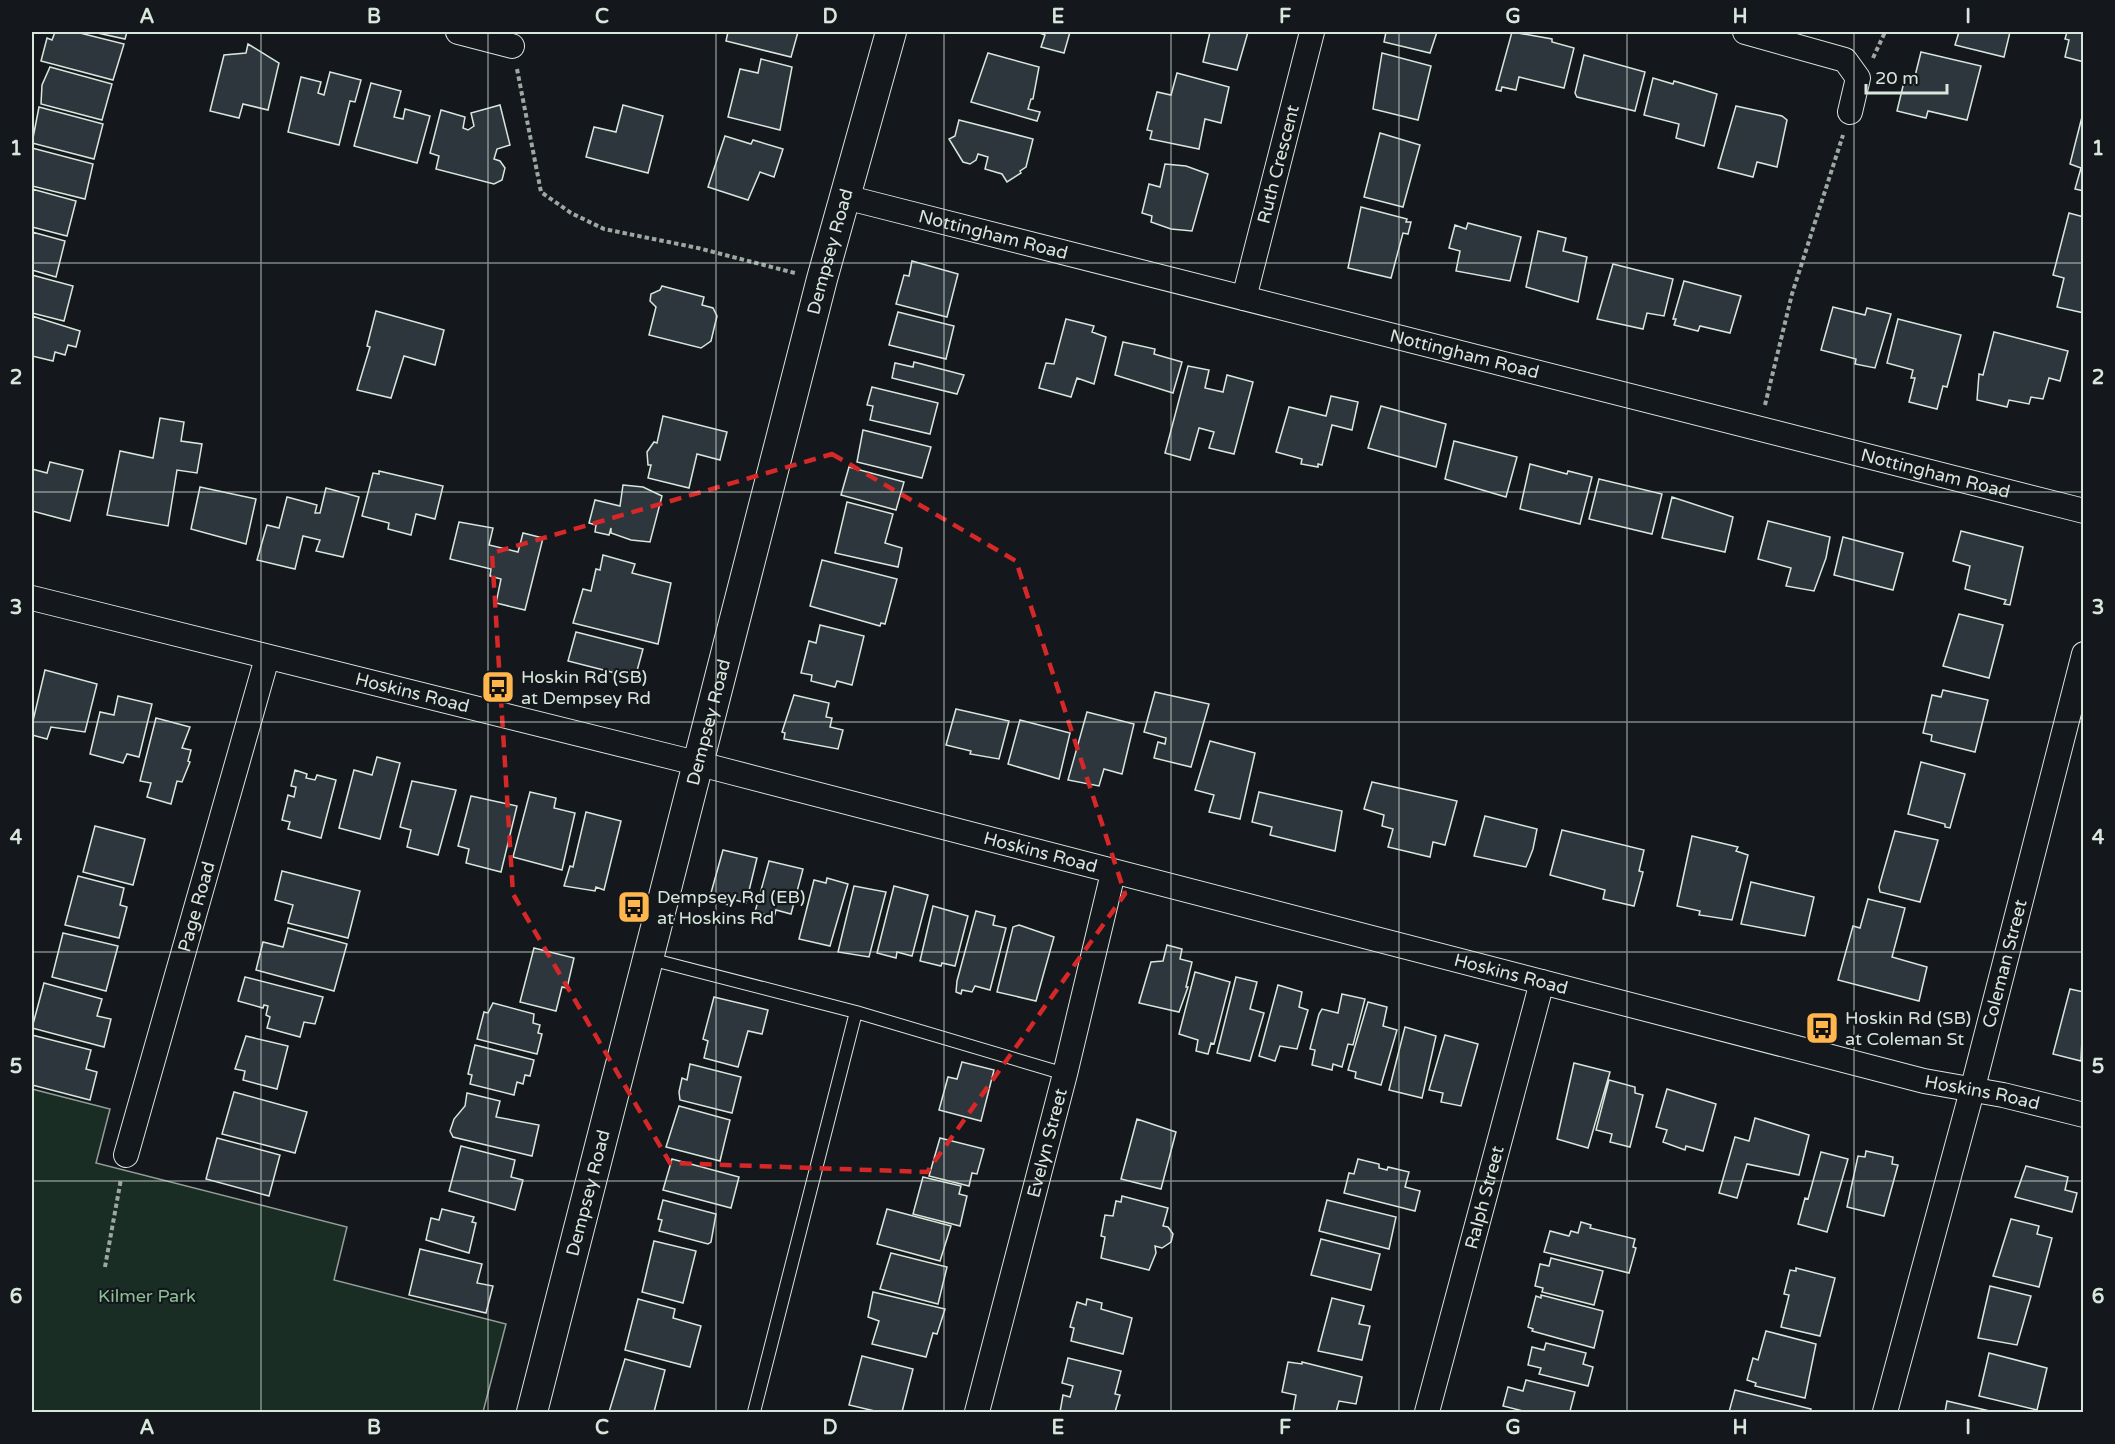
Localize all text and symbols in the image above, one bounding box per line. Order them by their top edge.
text: A [140,5,155,29]
text: B [367,5,381,29]
text: C [595,5,609,29]
text: D [822,5,838,29]
text: E [1052,5,1065,29]
text: F [1279,5,1291,29]
text: G [1505,5,1521,29]
text: H [1732,5,1748,29]
text: I [1965,5,1971,29]
scale bar [1866,57,1947,95]
text: 20 m [1875,67,1919,89]
street label: Ruth Crescent [1252,103,1304,226]
text: 1 [10,137,22,161]
text: 1 [2092,137,2104,161]
street label: Dempsey Road [802,186,858,317]
street label: Nottingham Road [916,205,1070,264]
street label: Nottingham Road [1387,324,1541,383]
text: 2 [10,366,22,390]
text: 2 [2092,366,2104,390]
street label: Nottingham Road [1859,444,2013,503]
text: 3 [10,596,22,620]
text: 3 [2092,596,2104,620]
street label: Dempsey Road [682,657,735,788]
place label: Hoskin Rd (SB) at Dempsey Rd [521,666,651,709]
street label: Hoskins Road [353,668,472,717]
bus stop icon: Hoskin Rd (SB) at Dempsey Rd [480,669,516,705]
text: 4 [10,826,23,850]
text: 4 [2092,826,2105,850]
street label: Hoskins Road [981,827,1100,877]
street label: Page Road [173,859,220,955]
place label: Dempsey Rd (EB) at Hoskins Rd [657,886,805,929]
bus stop icon: Dempsey Rd (EB) at Hoskins Rd [616,889,652,925]
street label: Coleman Street [1978,897,2032,1030]
street label: Hoskins Road [1452,949,1570,999]
place label: Hoskin Rd (SB) at Coleman St [1845,1007,1971,1050]
bus stop icon: Hoskin Rd (SB) at Coleman St [1804,1010,1840,1046]
text: 5 [10,1055,22,1079]
text: 5 [2092,1055,2104,1079]
street label: Hoskins Road [1923,1070,2042,1115]
street label: Evelyn Street [1022,1086,1072,1200]
street label: Dempsey Road [561,1128,615,1259]
street label: Ralph Street [1460,1143,1509,1252]
text: 6 [10,1285,22,1309]
park label: Kilmer Park [98,1285,196,1307]
text: 6 [2092,1285,2104,1309]
text: A [140,1416,155,1440]
text: B [367,1416,381,1440]
text: C [595,1416,609,1440]
text: D [822,1416,838,1440]
text: E [1052,1416,1065,1440]
text: F [1279,1416,1291,1440]
text: G [1505,1416,1521,1440]
text: H [1732,1416,1748,1440]
text: I [1965,1416,1971,1440]

